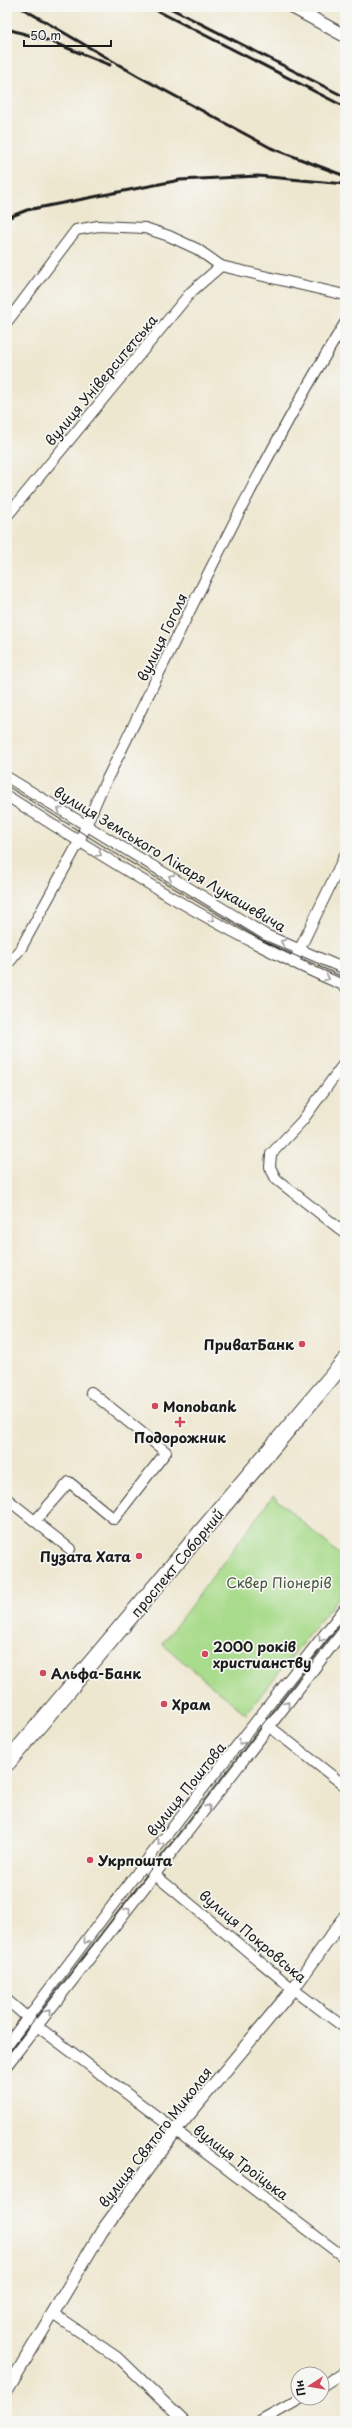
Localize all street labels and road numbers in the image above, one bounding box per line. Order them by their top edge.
street label: вулиця Університетська [40,310,162,450]
street label: вулиця Гоголя [132,589,192,685]
street label: вулиця Земського Лікаря Лукашевича [50,781,290,937]
street label: проспект Соборний [126,1504,228,1622]
street label: вулиця Поштова [141,1737,231,1841]
street label: вулиця Покровська [195,1885,312,1988]
street label: вулиця Святого Миколая [93,2062,217,2212]
street label: вулиця Троїцька [189,2119,293,2205]

